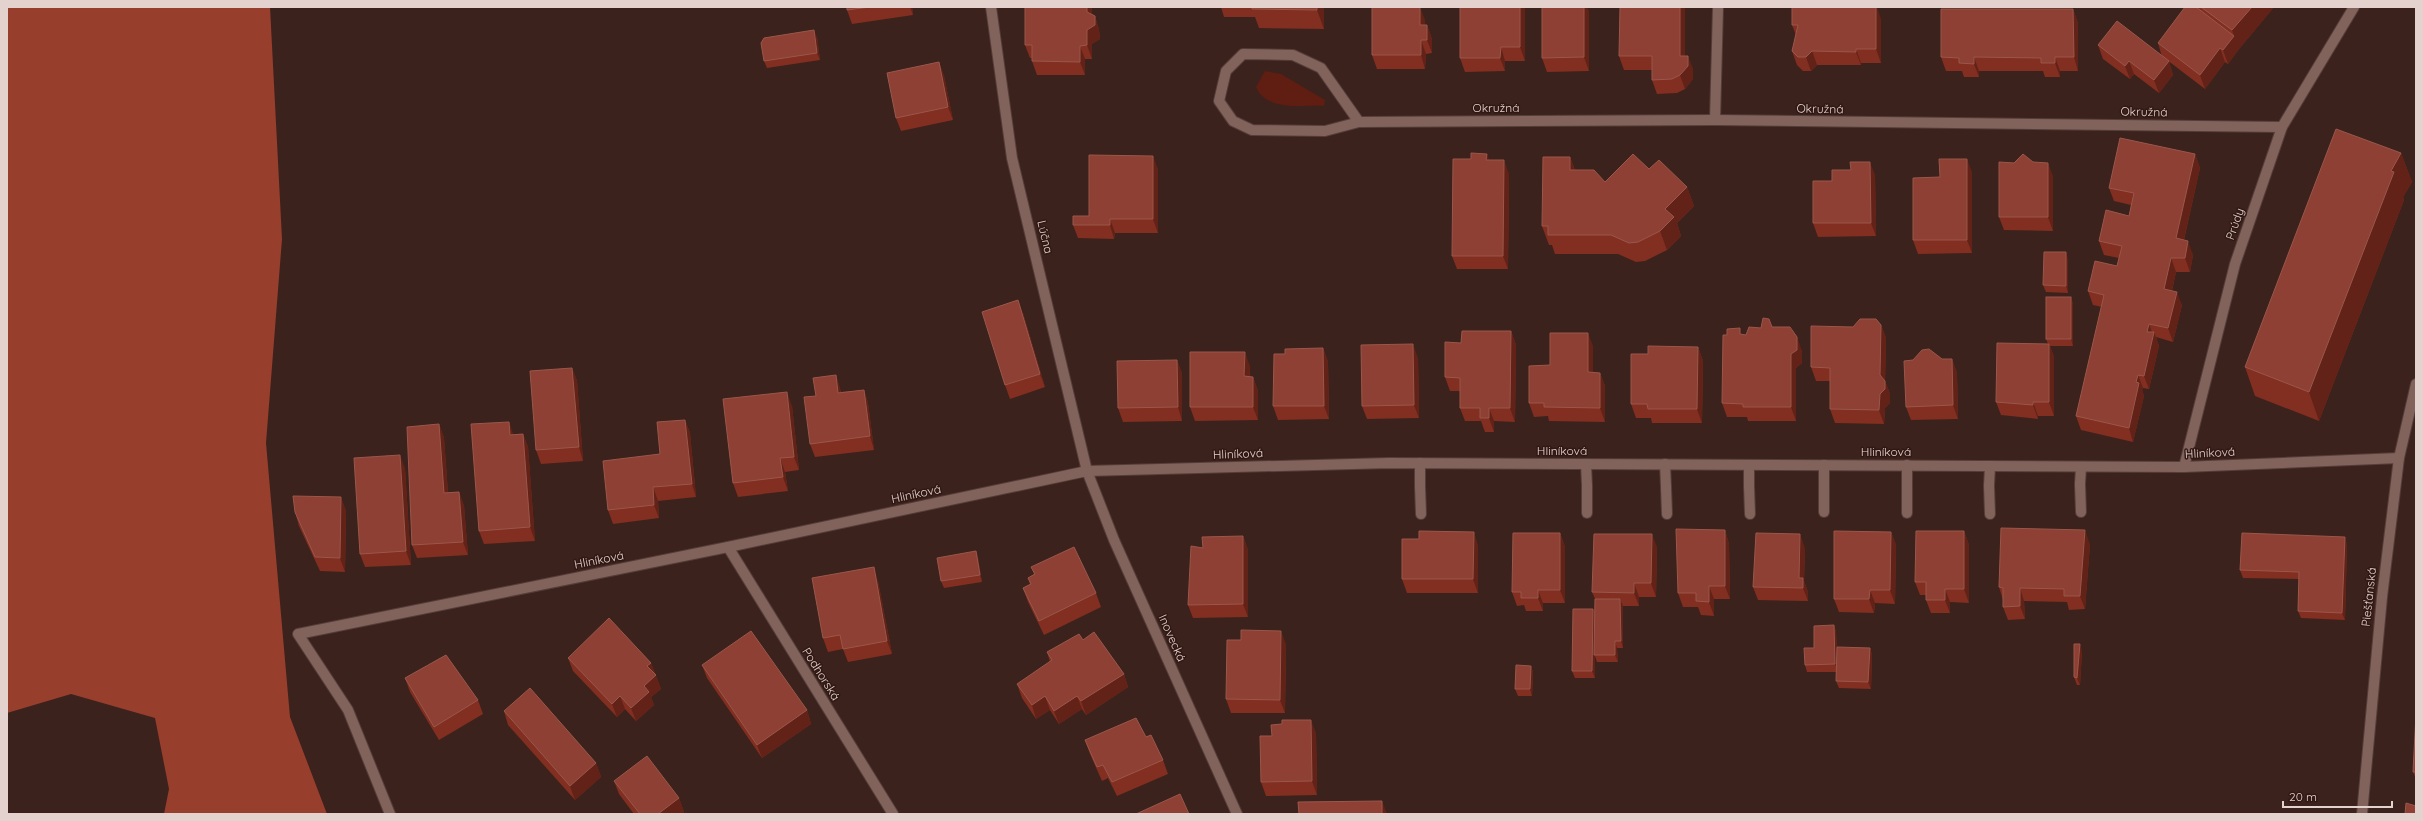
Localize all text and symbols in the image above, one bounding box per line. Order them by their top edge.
street label: Okružná [1472,100,1520,115]
street label: Okružná [1796,101,1844,116]
street label: Okružná [2120,104,2168,119]
street label: Prúdy [2222,206,2247,242]
street label: Lúčna [1034,219,1057,255]
street label: Hliníková [1537,443,1587,458]
street label: Hliníková [1861,444,1911,459]
street label: Hliníková [2184,444,2236,461]
street label: Hliníková [1213,445,1263,462]
street label: Hliníková [890,481,942,506]
street label: Hliníková [573,547,625,572]
street label: Piešťanská [2358,566,2379,627]
street label: Inovecká [1155,612,1189,664]
street label: Podhorská [799,645,844,703]
scale bar [2283,783,2392,809]
text: 20 m [2289,789,2317,804]

